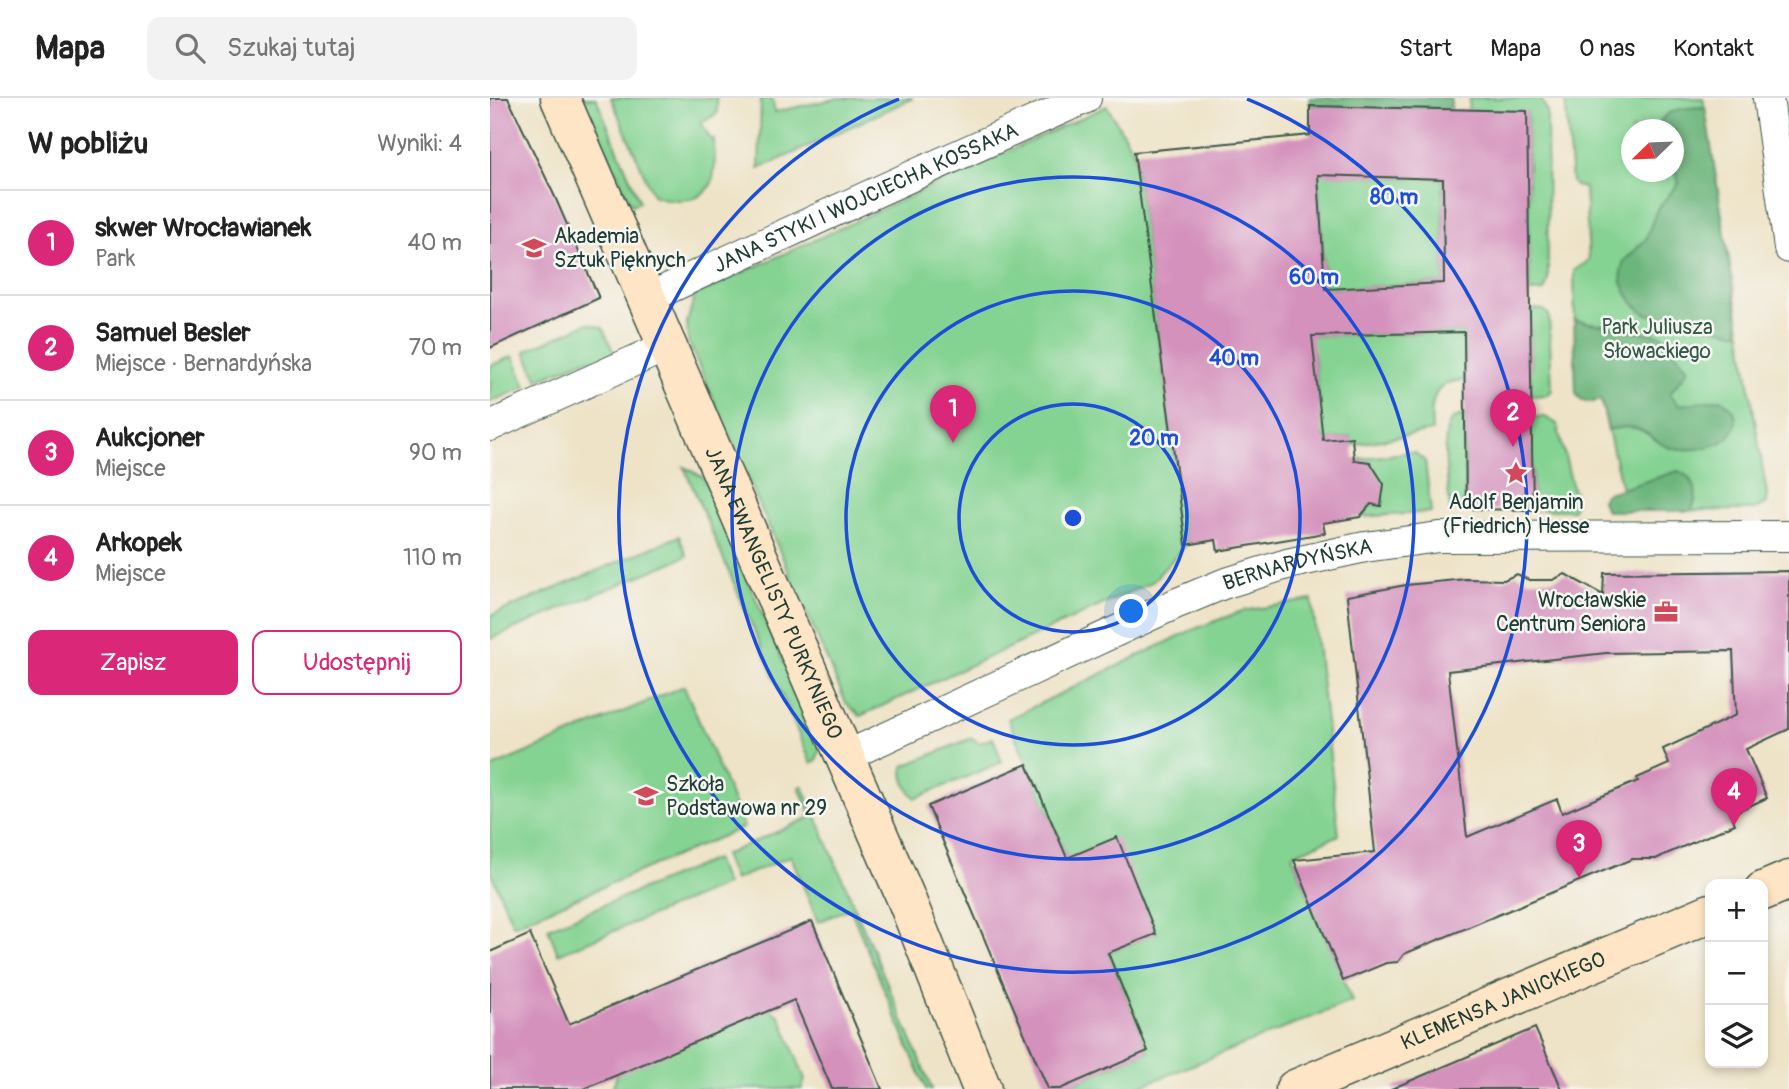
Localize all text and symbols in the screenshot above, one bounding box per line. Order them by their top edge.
search box [147,17,637,80]
text: Mapa [35,28,105,69]
icon: search [171,29,209,67]
text: Szukaj tutaj [227,32,355,64]
text: Start [1399,34,1452,63]
text: Mapa [1490,34,1541,63]
text: O nas [1579,34,1635,63]
text: Kontakt [1673,34,1754,63]
street label: JANA STYKI I WOJCIECHA KOSSAKA [709,116,1022,279]
north arrow [1621,119,1684,182]
text: W pobliżu [28,125,148,162]
text: Wyniki: 4 [377,129,462,158]
text: 80 m [1370,184,1418,211]
text: skwer Wrocławianek [95,212,311,244]
place label: Akademia Sztuk Pięknych [554,223,686,274]
text: 1 [47,228,56,257]
text: 40 m [408,228,462,257]
school or university icon: Akademia Sztuk Pięknych [520,234,548,262]
text: Park [95,244,135,273]
text: 60 m [1289,264,1339,291]
park label: Park Juliusza Słowackiego [1601,314,1713,365]
text: Samuel Besler [95,317,251,349]
text: 2 [45,333,57,362]
text: 70 m [409,333,462,362]
text: 40 m [1209,345,1259,372]
text: Miejsce · Bernardyńska [95,349,312,378]
pin: 1 [930,385,976,443]
pin: 2 [1490,389,1536,447]
text: Aukcjoner [95,422,204,454]
text: 20 m [1129,425,1179,452]
text: 3 [45,438,57,467]
text: 90 m [409,438,462,467]
street label: JANA EWANGELISTY PURKYNIEGO [699,442,849,743]
text: Miejsce [95,454,166,483]
place icon: Adolf Benjamin (Friedrich) Hesse [1502,459,1530,487]
place label: Adolf Benjamin (Friedrich) Hesse [1443,489,1590,540]
centre of rings [1061,506,1085,530]
text: Arkopek [95,527,182,559]
street label: BERNARDYŃSKA [1220,533,1374,597]
text: 4 [44,543,58,572]
text: 110 m [403,543,462,572]
text: Miejsce [95,559,166,588]
place label: Wrocławskie Centrum Seniora [1496,587,1647,638]
your location [1114,594,1148,628]
office icon: Wrocławskie Centrum Seniora [1652,598,1680,626]
button: Zapisz [28,630,238,695]
button: Udostępnij [252,630,462,695]
pin: 4 [1711,768,1757,826]
place label: Szkoła Podstawowa nr 29 [666,771,827,822]
school or university icon: Szkoła Podstawowa nr 29 [632,782,660,810]
pin: 3 [1556,820,1602,878]
map controls [1705,879,1768,1068]
button: + [1705,879,1768,942]
button: − [1705,942,1768,1005]
street label: KLEMENSA JANICKIEGO [1396,945,1610,1056]
button: layers [1705,1005,1768,1068]

